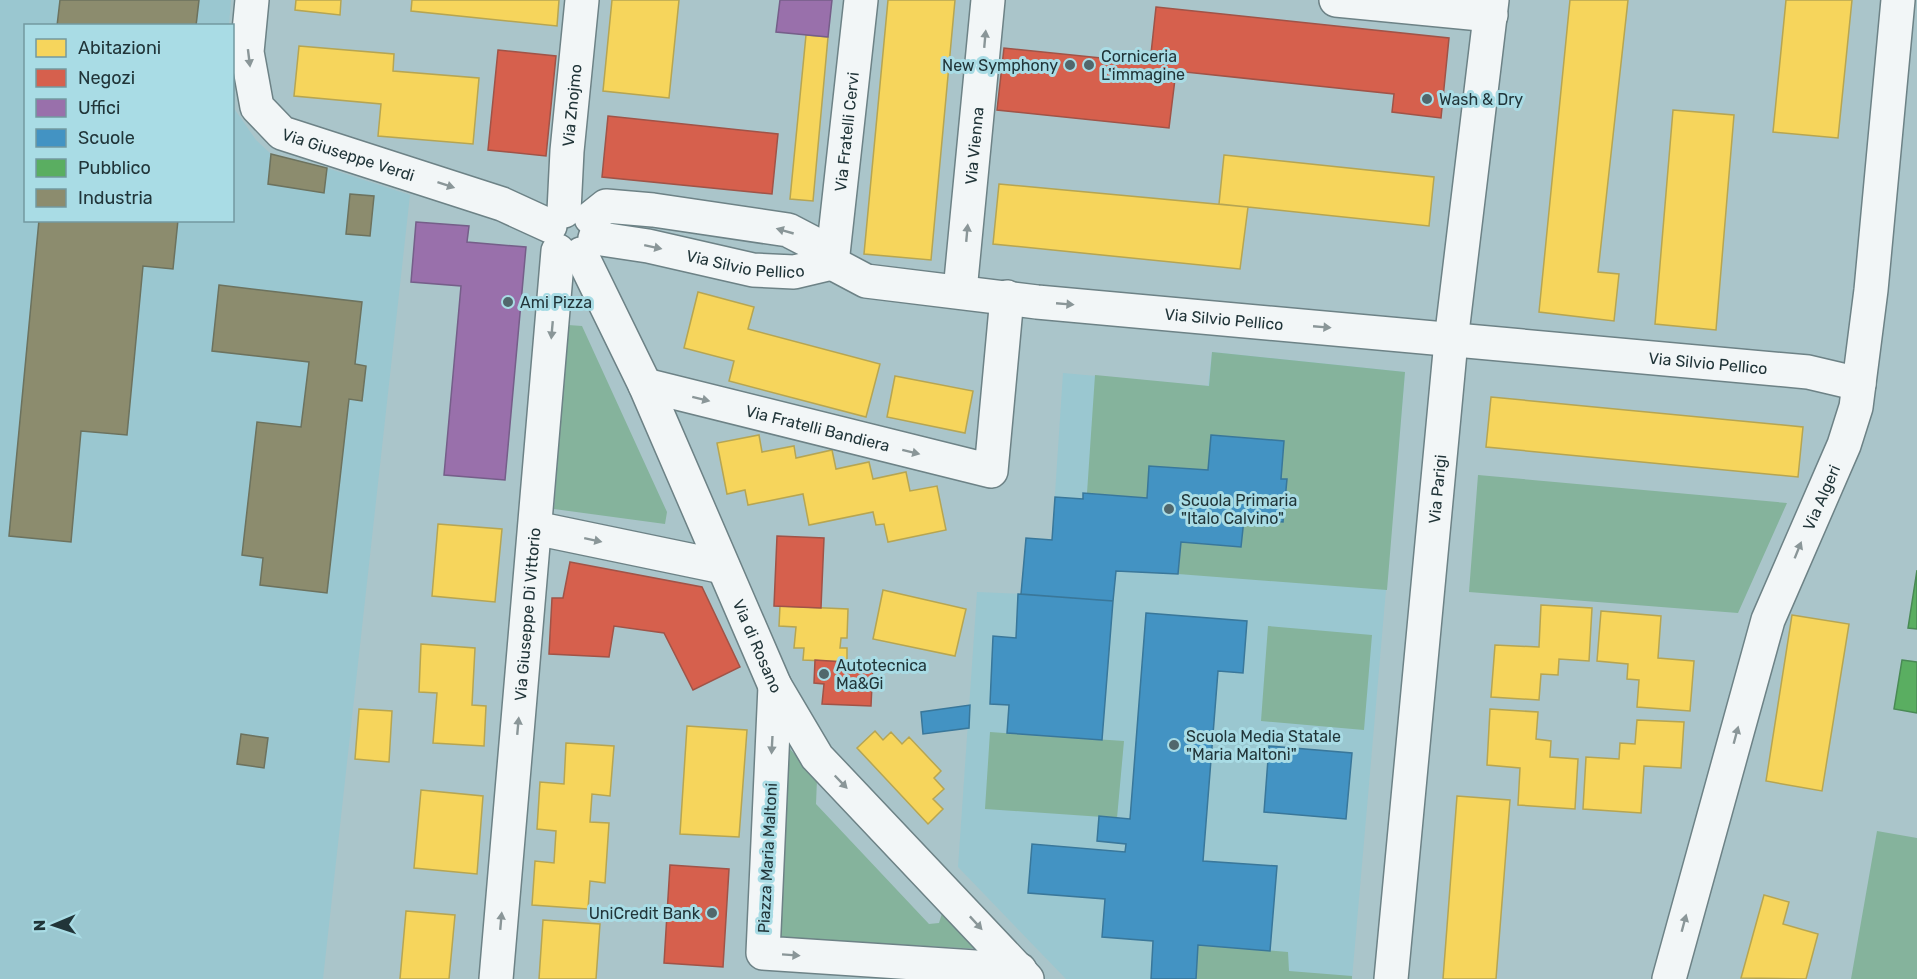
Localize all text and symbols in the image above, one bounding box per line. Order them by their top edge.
legend [24,24,234,222]
one-way arrow [980,29,990,48]
text: Abitazioni [78,37,161,59]
place label: Corniceria L'immagine [1101,47,1185,84]
one-way arrow [244,49,253,68]
place label: New Symphony [942,56,1058,75]
marker: New Symphony [1063,58,1077,72]
marker: Corniceria L'immagine [1082,58,1096,72]
street label: Via Znojmo [558,63,586,148]
text: Negozi [78,67,135,89]
street label: Via Fratelli Cervi [831,71,863,193]
place label: Wash & Dry [1439,90,1523,109]
marker: Wash & Dry [1420,92,1434,106]
text: Uffici [78,97,120,119]
street label: Via Vienna [961,106,988,186]
street label: Via Giuseppe Verdi [280,125,417,185]
text: Scuole [78,127,135,149]
text: Pubblico [78,157,151,179]
one-way arrow [437,180,455,190]
text: Industria [78,187,153,209]
one-way arrow [962,224,972,243]
one-way arrow [776,226,794,235]
one-way arrow [644,243,663,252]
street label: Via Silvio Pellico [684,246,806,282]
place label: Ami Pizza [520,293,592,312]
marker: Ami Pizza [501,295,515,309]
one-way arrow [1056,299,1075,309]
street label: Via Silvio Pellico [1164,305,1284,334]
one-way arrow [547,321,557,340]
one-way arrow [1313,322,1332,332]
street label: Via Silvio Pellico [1648,349,1768,378]
one-way arrow [692,395,711,405]
street label: Via Fratelli Bandiera [743,401,892,456]
one-way arrow [902,447,920,457]
street label: Via Parigi [1425,454,1450,525]
street label: Via Algeri [1799,462,1844,533]
place label: Scuola Primaria "Italo Calvino" [1181,491,1297,528]
marker: Scuola Primaria "Italo Calvino" [1162,502,1176,516]
street label: Via Giuseppe Di Vittorio [511,527,544,702]
one-way arrow [583,536,602,545]
one-way arrow [1794,541,1803,559]
street label: Via di Rosano [729,596,786,696]
place label: Autotecnica Ma&Gi [836,656,927,693]
marker: Autotecnica Ma&Gi [817,667,831,681]
one-way arrow [513,717,523,736]
one-way arrow [1732,726,1742,744]
place label: Scuola Media Statale "Maria Maltoni" [1186,727,1341,764]
one-way arrow [768,735,777,754]
marker: Scuola Media Statale "Maria Maltoni" [1167,738,1181,752]
one-way arrow [834,775,848,789]
street label: Piazza Maria Maltoni [754,782,781,934]
north arrow [24,895,84,955]
place label: UniCredit Bank [589,904,701,923]
marker: UniCredit Bank [705,906,719,920]
one-way arrow [496,911,506,930]
one-way arrow [1680,914,1690,932]
one-way arrow [969,916,983,931]
text: N [30,919,49,932]
one-way arrow [782,951,801,960]

